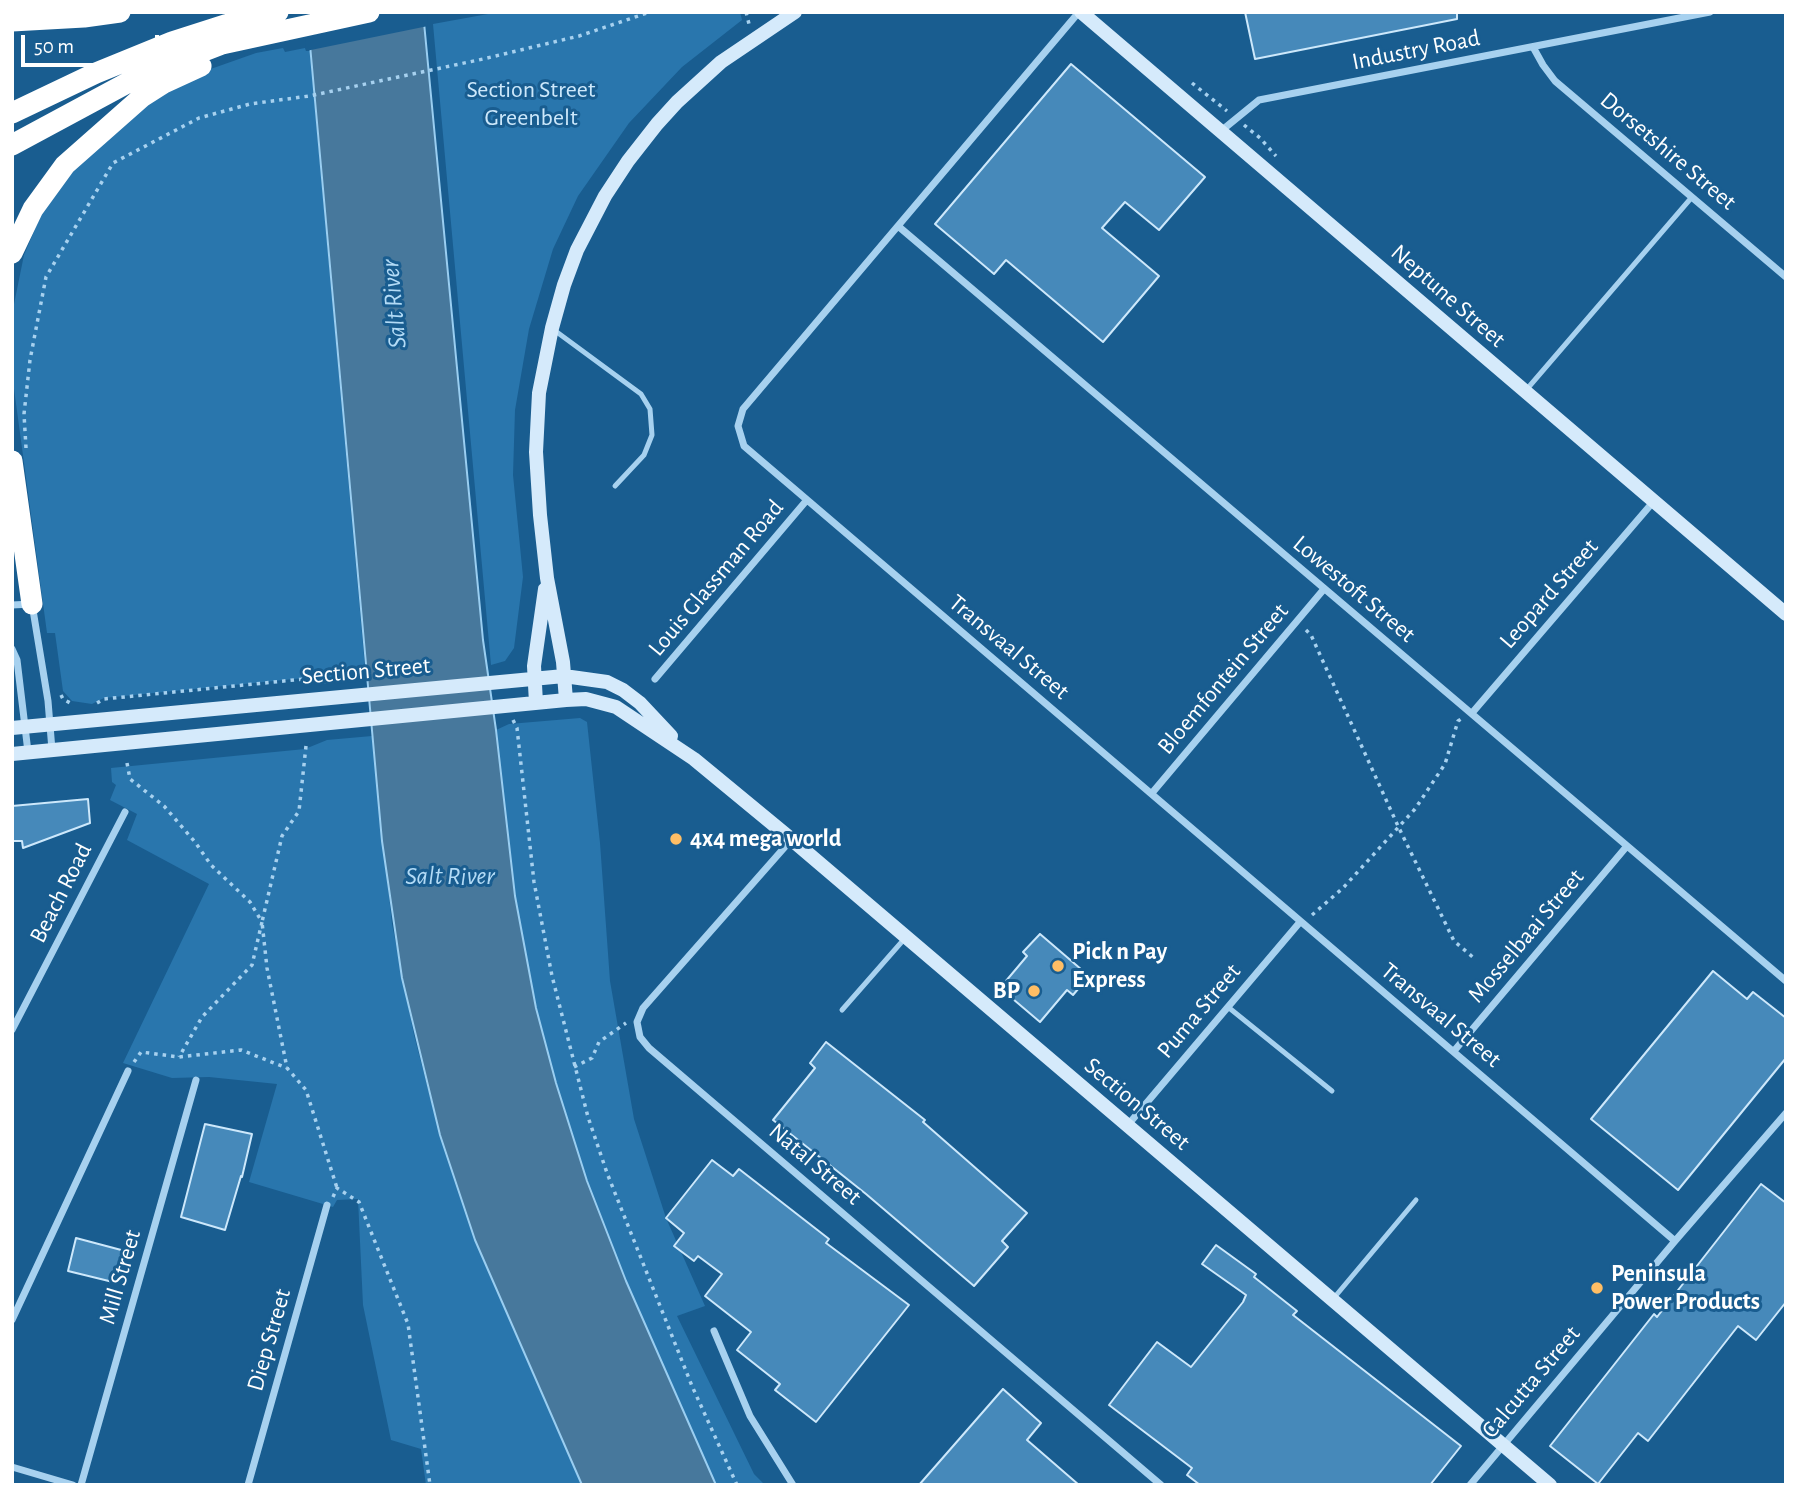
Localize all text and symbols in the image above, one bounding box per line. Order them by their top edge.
scale bar [24,21,163,65]
street label: Industry Road [1350,23,1482,77]
text: 50 m [34,36,74,57]
park label: Section Street Greenbelt [467,76,595,132]
street label: Dorsetshire Street [1594,86,1742,216]
street label: Neptune Street [1385,238,1511,354]
water label: Salt River [375,258,413,350]
street label: Louis Glassman Road [642,494,790,662]
street label: Lowestoft Street [1287,529,1421,649]
street label: Leopard Street [1493,533,1605,655]
street label: Transvaal Street [943,588,1075,706]
street label: Bloemfontein Street [1151,598,1295,760]
street label: Section Street [300,651,432,691]
place label: 4x4 mega world [690,825,841,853]
marker: 4x4 mega world [668,831,684,847]
street label: Beach Road [24,838,98,948]
water label: Salt River [405,860,495,892]
street label: Mosselbaai Street [1462,863,1590,1009]
place label: Pick n Pay Express [1072,938,1167,994]
street label: Transvaal Street [1375,956,1507,1074]
marker: Pick n Pay Express [1050,958,1066,974]
street label: Puma Street [1151,958,1247,1064]
place label: BP [993,977,1020,1005]
marker: BP [1026,983,1042,999]
street label: Section Street [1078,1052,1196,1156]
street label: Natal Street [763,1117,867,1211]
street label: Mill Street [93,1226,147,1328]
place label: Peninsula Power Products [1611,1260,1760,1316]
marker: Peninsula Power Products [1589,1280,1605,1296]
street label: Diep Street [241,1286,297,1394]
street label: Calcutta Street [1476,1320,1586,1444]

